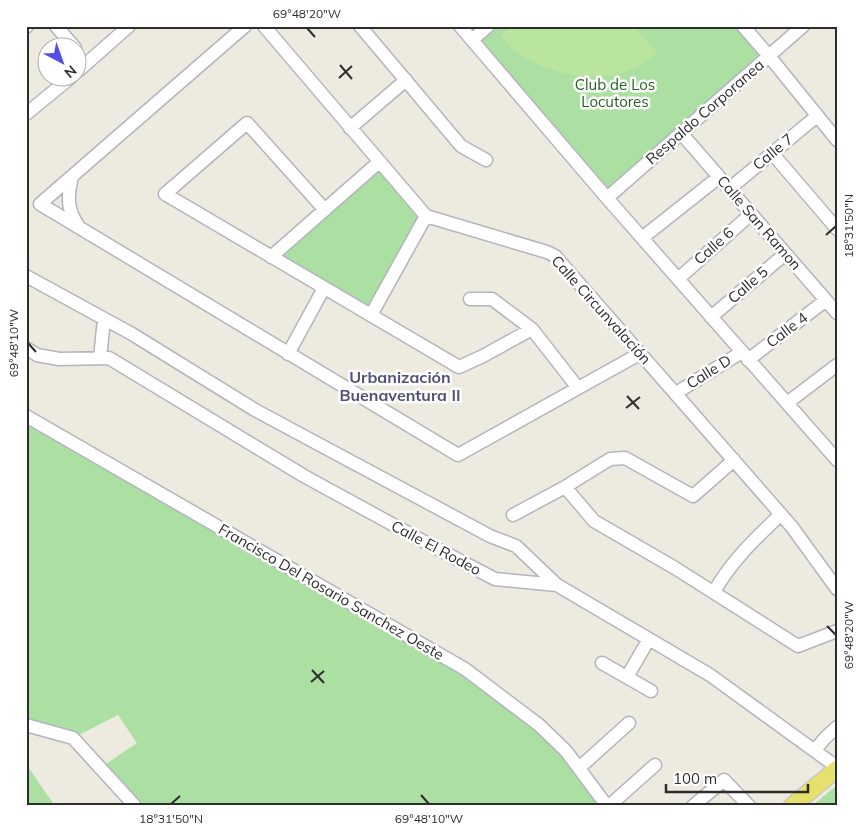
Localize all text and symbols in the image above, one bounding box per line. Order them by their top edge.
text: 69°48'20"W [273,6,341,21]
north arrow [38,38,88,88]
street label: Respaldo Corporanea [642,55,768,168]
text: N [61,62,80,82]
park label: Club de Los Locutores [575,75,655,111]
street label: Calle 7 [748,129,797,174]
street label: Calle San Ramon [713,171,806,274]
text: 18°31'50"N [841,194,856,258]
street label: Calle 6 [690,223,738,268]
street label: Calle Circunvalación [547,251,655,368]
street label: Calle 5 [724,262,772,307]
street label: Calle 4 [762,308,811,351]
text: 69°48'10"W [6,309,21,377]
street label: Calle D [683,350,735,393]
district label: Urbanización Buenaventura II [340,367,461,405]
street label: Calle El Rodeo [388,516,484,579]
street label: Francisco Del Rosario Sanchez Oeste [215,519,447,664]
text: 69°48'20"W [841,601,856,669]
scale bar [666,762,808,794]
text: 100 m [673,769,717,788]
text: 18°31'50"N [139,811,203,826]
text: 69°48'10"W [395,811,463,826]

